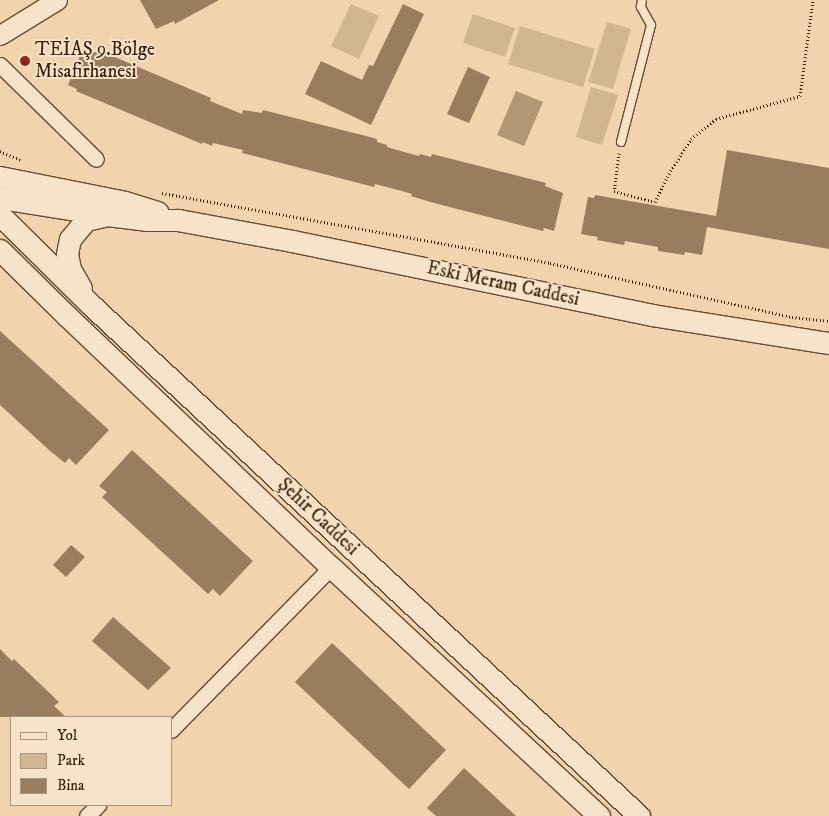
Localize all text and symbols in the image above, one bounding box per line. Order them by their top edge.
place label: TEİAŞ 9.Bölge Misafirhanesi [35,39,155,83]
marker: TEİAŞ 9.Bölge Misafirhanesi [19,55,31,67]
street label: Eski Meram Caddesi [425,257,581,311]
street label: Şehir Caddesi [273,474,363,560]
legend [10,716,172,806]
text: Yol [57,726,77,745]
text: Park [57,751,85,770]
text: Bina [57,776,85,795]

